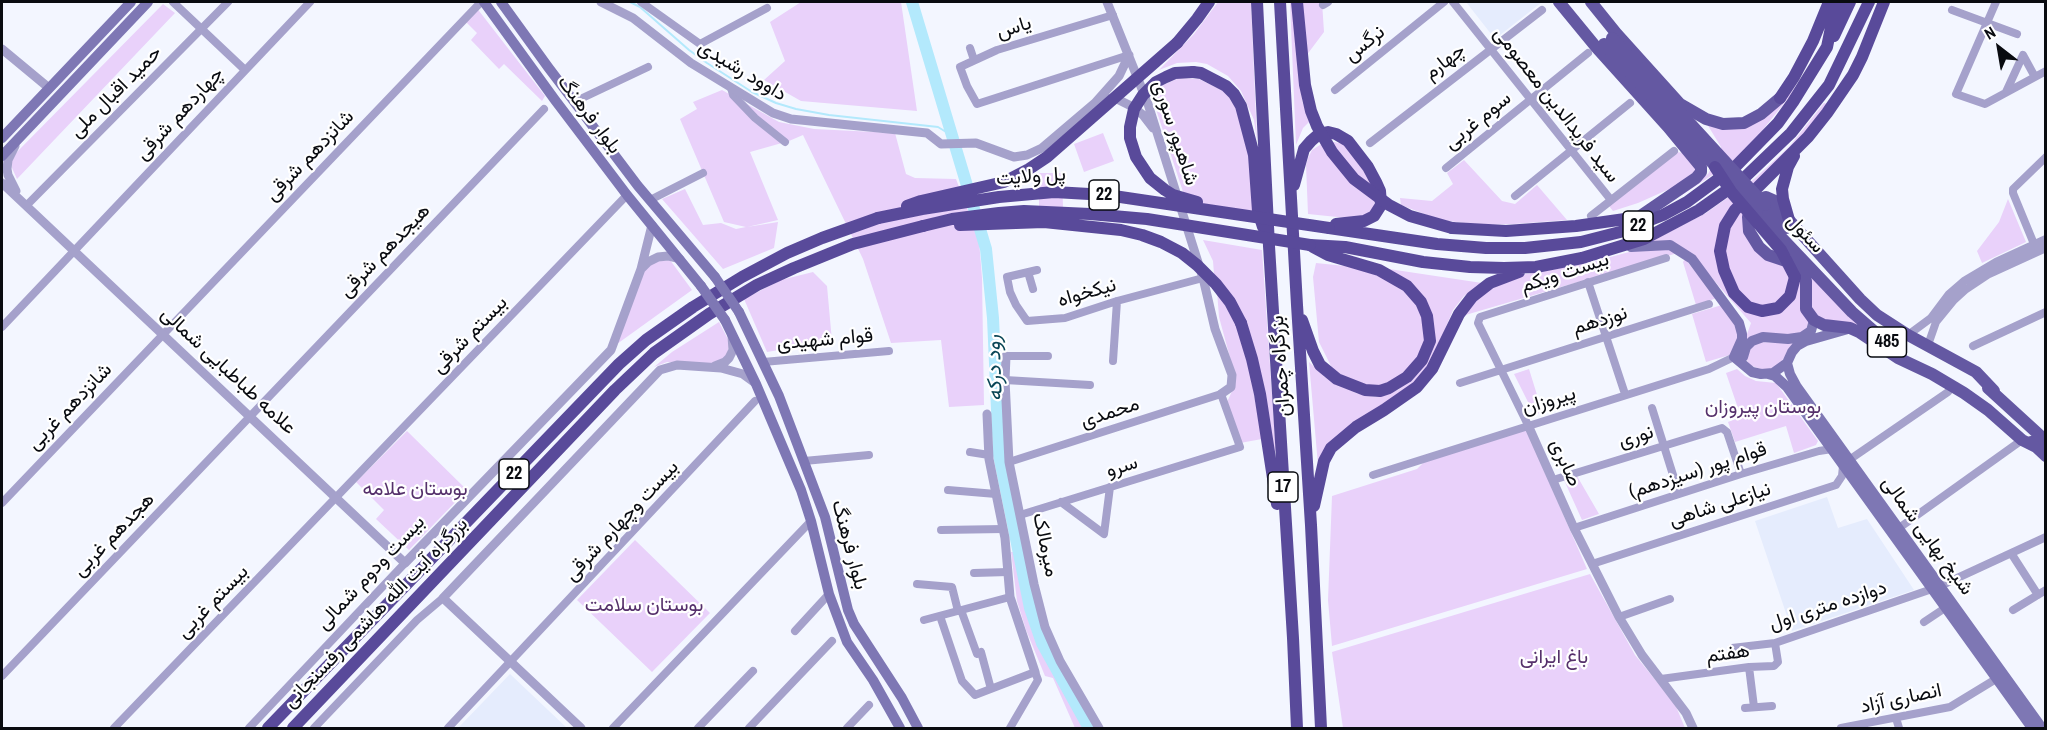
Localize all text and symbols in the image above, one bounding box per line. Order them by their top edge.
street label: یاس [994,11,1034,45]
north arrow [1969,18,2029,78]
street label: نرگس [1340,20,1390,68]
text: N [1980,21,1999,44]
street label: سید فریدالدین معصومی [1488,22,1624,188]
street label: داوود رشیدی [693,35,791,107]
street label: چهارم [1420,38,1470,86]
street label: حمید اقبال ملی [65,41,167,143]
street label: چهاردهم شرقی [131,62,229,166]
street label: بلوار فرهنگ [552,71,626,159]
street label: شاهپور سوری [1147,77,1203,189]
street label: سوم غربی [1440,87,1516,155]
street label: شانزدهم شرقی [260,105,360,207]
street label: پل ولایت [995,163,1067,191]
road number: 22 [1089,180,1119,210]
street label: هیجدهم شرقی [334,199,436,303]
street label: سئول [1781,209,1829,259]
road number: 22 [1623,211,1653,241]
street label: بیست ویکم [1518,247,1612,299]
street label: نیکخواه [1055,273,1119,313]
street label: بیستم شرقی [427,291,513,379]
street label: نوزدهم [1570,301,1630,341]
street label: علامه طباطبایی شمالی [155,302,301,440]
street label: بزرگراه چمران [1265,315,1297,417]
street label: قوام شهیدی [776,324,874,356]
road number: 485 [1868,327,1906,357]
water label: رود درکه [981,334,1009,402]
street label: شانزدهم غربی [22,358,118,456]
street label: پیروزان [1519,382,1579,420]
street label: محمدی [1078,392,1142,434]
park label: بوستان پیروزان [1705,396,1821,420]
street label: نوری [1615,420,1657,454]
street label: صابری [1544,435,1586,491]
street label: قوام پور (سیزدهم) [1626,437,1770,505]
street label: سرو [1103,451,1141,483]
street label: بیست وچهارم شرقی [560,456,684,586]
road number: 22 [499,459,529,489]
road number: 17 [1268,472,1298,502]
street label: شیخ بهایی شمالی [1876,472,1978,600]
street label: نیازعلی شاهی [1666,477,1774,533]
park label: بوستان علامه [362,478,468,502]
street label: هجدهم غربی [68,488,160,582]
street label: بلوار فرهنگ [826,497,872,593]
street label: بیست ودوم شمالی [312,511,430,635]
street label: میرمالک [1026,511,1064,579]
street label: بزرگراه آیت الله هاشمی رفسنجانی [279,513,473,713]
street label: بیستم غربی [172,560,254,644]
street label: دوازده متری اول [1766,576,1890,636]
park label: بوستان سلامت [585,594,703,618]
street label: هفتم [1705,639,1751,669]
park label: باغ ایرانی [1520,646,1588,670]
street label: انصاری آزاد [1858,679,1944,719]

